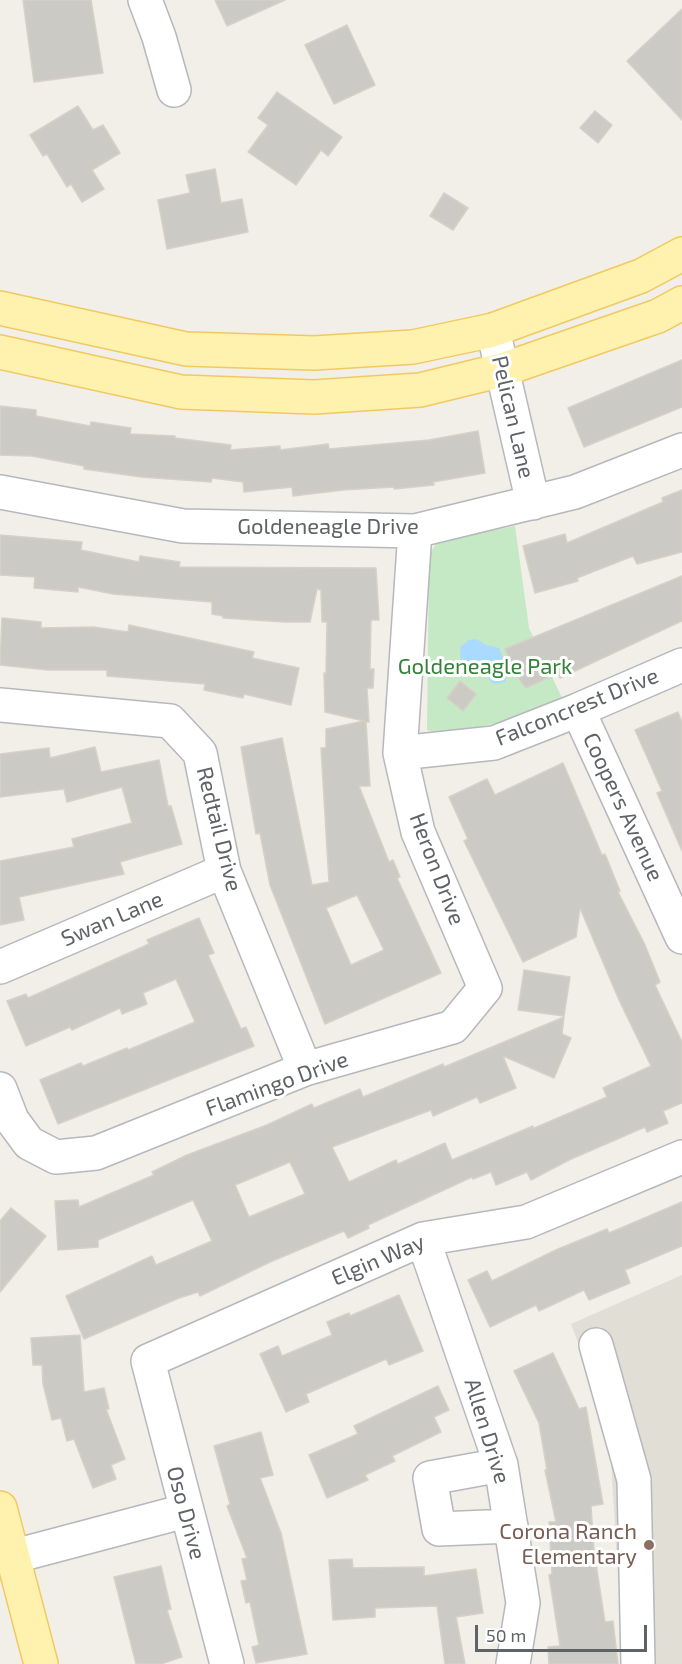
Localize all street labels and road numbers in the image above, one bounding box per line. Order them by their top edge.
street label: Pelican Lane [486,353,540,481]
street label: Goldeneagle Drive [237,514,419,540]
street label: Falconcrest Drive [492,662,662,752]
street label: Coopers Avenue [577,729,669,885]
street label: Redtail Drive [191,764,247,894]
street label: Heron Drive [404,809,470,929]
street label: Swan Lane [57,886,167,952]
street label: Flamingo Drive [202,1046,352,1122]
street label: Elgin Way [327,1229,429,1291]
street label: Allen Drive [459,1375,515,1487]
street label: Oso Drive [161,1463,211,1563]

